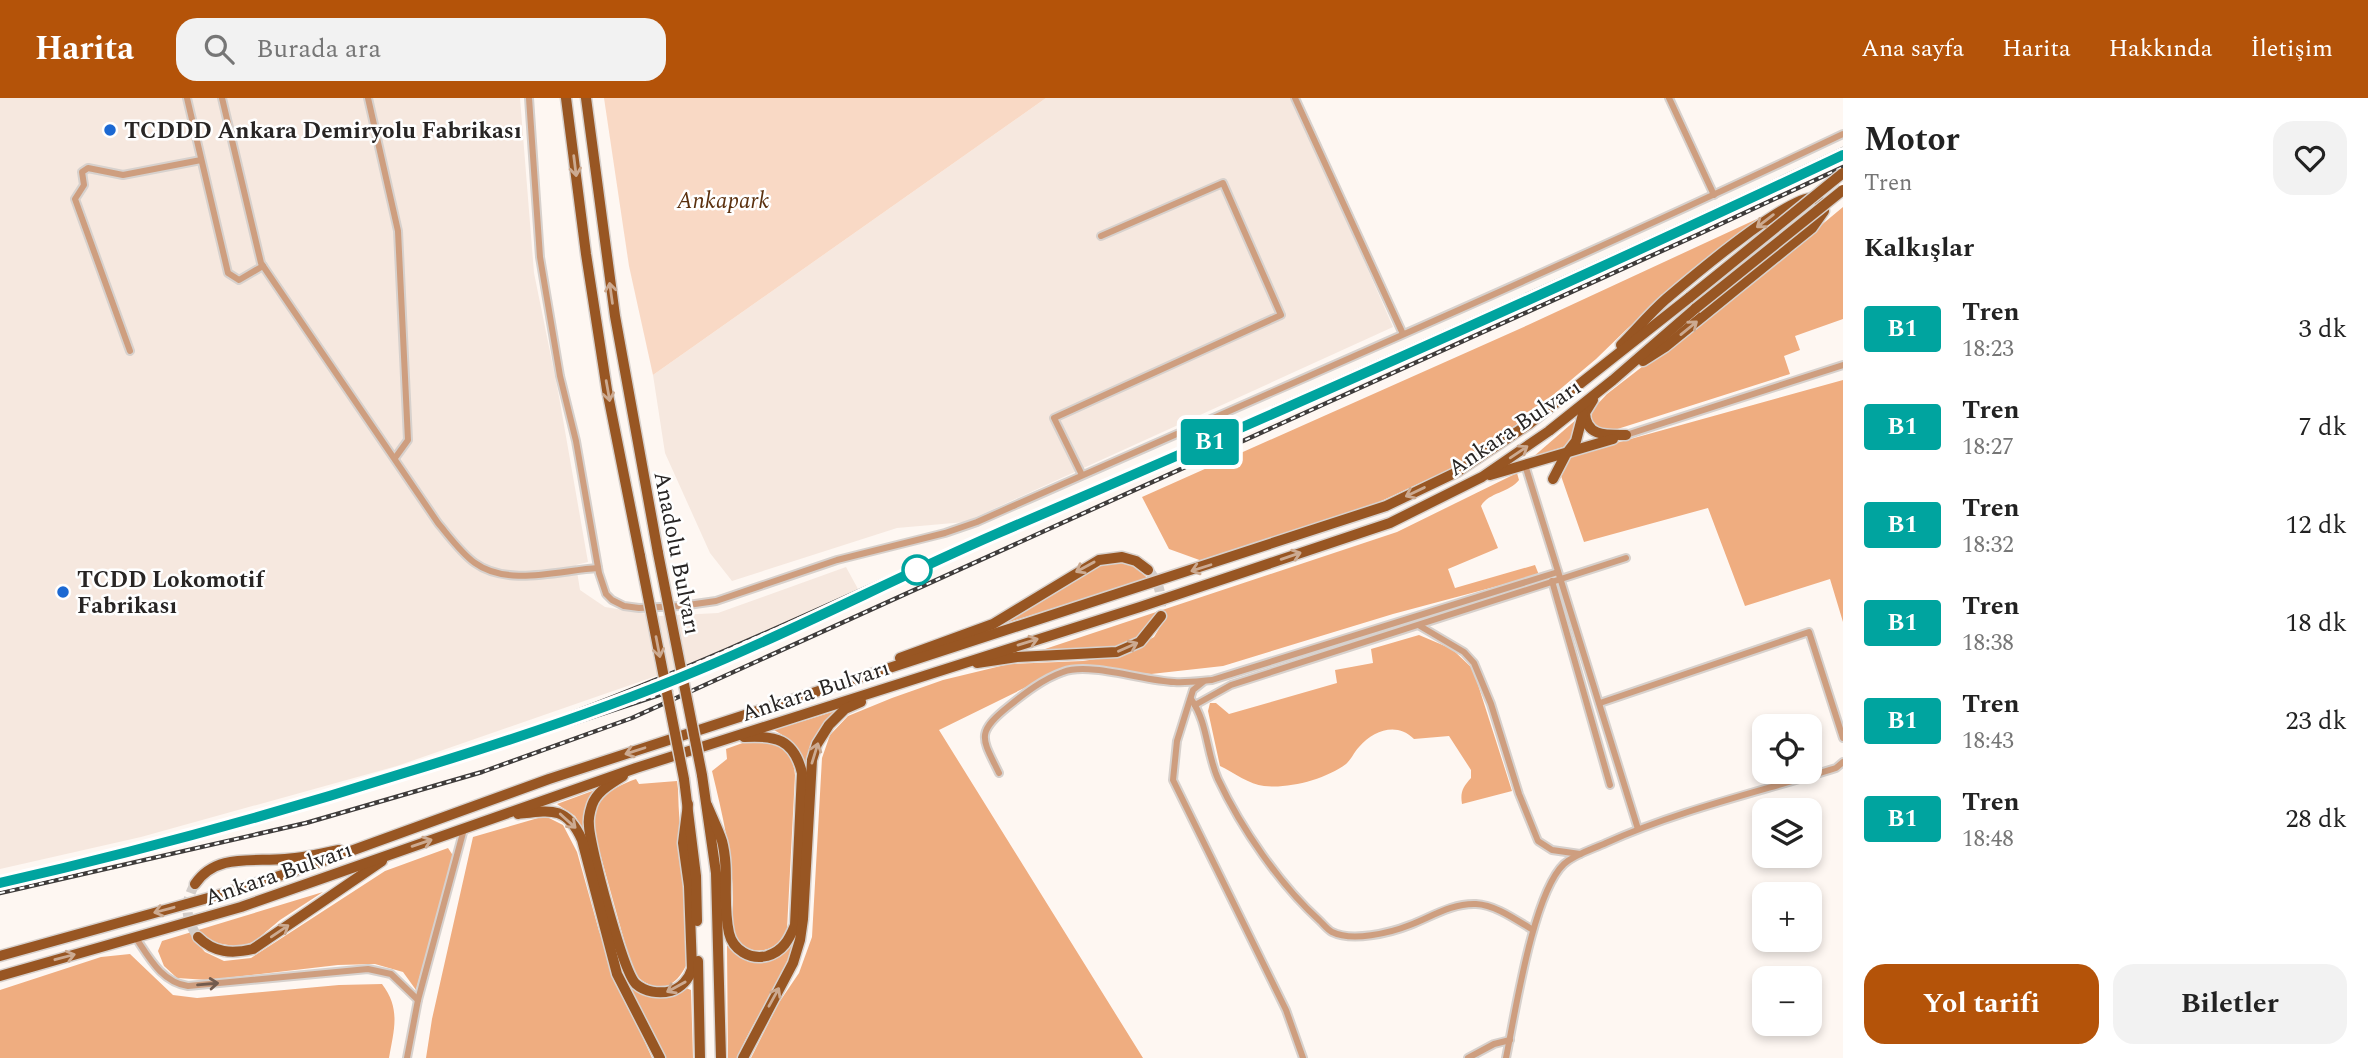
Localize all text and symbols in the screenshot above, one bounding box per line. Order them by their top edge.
search box [176,18,666,81]
text: Harita [35,24,134,74]
text: Burada ara [256,29,381,69]
icon: search [200,30,238,68]
text: Ana sayfa [1861,31,1964,67]
text: Harita [2002,31,2071,67]
text: Hakkında [2109,31,2212,67]
text: İletişim [2250,31,2333,67]
place label: TCDDD Ankara Demiryolu Fabrikası [124,114,522,149]
text: Motor [1864,115,1960,165]
button: heart [2273,121,2347,195]
marker: TCDDD Ankara Demiryolu Fabrikası [102,122,118,138]
one-way arrow [568,154,581,177]
text: Tren [1864,166,1912,201]
park label: Ankapark [676,184,769,219]
one-way arrow [1756,213,1775,228]
text: Kalkışlar [1864,228,1974,268]
one-way arrow [605,282,618,305]
text: Tren [1962,292,2020,332]
text: 3 dk [2298,309,2347,349]
text: B1 [1887,311,1918,347]
one-way arrow [1679,320,1697,335]
text: 18:23 [1962,332,2014,367]
street label: Ankara Bulvarı [1441,371,1589,486]
one-way arrow [601,379,615,402]
text: Tren [1962,390,2020,430]
text: 7 dk [2298,407,2347,447]
text: B1 [1887,409,1918,445]
line badge: B1 [1178,419,1242,465]
text: B1 [1195,424,1225,460]
text: 18:27 [1962,430,2014,465]
one-way arrow [1508,445,1528,459]
street label: Anadolu Bulvarı [644,469,710,638]
one-way arrow [1405,486,1426,499]
text: Tren [1962,488,2020,528]
text: 12 dk [2285,505,2347,545]
text: B1 [1887,507,1918,543]
text: 18:32 [1962,528,2014,563]
one-way arrow [1279,549,1301,562]
unlabelled marker [902,555,932,585]
one-way arrow [1076,560,1096,574]
place label: TCDD Lokomotif Fabrikası [77,563,265,624]
one-way arrow [1190,563,1212,575]
marker: TCDD Lokomotif Fabrikası [55,584,71,600]
text: Tren [1962,586,2020,626]
text: 18 dk [2285,603,2347,643]
text: B1 [1887,605,1918,641]
text: 18:38 [1962,626,2014,661]
one-way arrow [1016,634,1038,647]
one-way arrow [651,635,665,658]
one-way arrow [1117,640,1138,653]
street label: Ankara Bulvarı [737,651,894,732]
text: Tren [1962,684,2020,724]
text: 23 dk [2285,701,2347,741]
text: B1 [1887,703,1918,739]
map controls [1752,714,1822,1036]
button: locate [1752,714,1822,784]
text: 18:43 [1962,724,2014,759]
one-way arrow [810,742,823,764]
one-way arrow [624,746,646,758]
text: Tren [1962,782,2020,822]
button: layers [1752,798,1822,868]
text: 28 dk [2285,799,2347,839]
text: B1 [1887,801,1918,837]
one-way arrow [559,813,577,829]
text: 18:48 [1962,822,2014,857]
street label: Ankara Bulvarı [200,833,357,916]
one-way arrow [411,836,433,849]
button: + [1752,882,1822,952]
one-way arrow [153,905,175,918]
one-way arrow [270,923,289,938]
one-way arrow [54,950,76,963]
button: Yol tarifi [1864,964,2099,1044]
button: Biletler [2113,964,2347,1044]
button: − [1752,966,1822,1036]
one-way arrow [196,977,218,990]
one-way arrow [666,980,686,994]
one-way arrow [767,988,781,1008]

